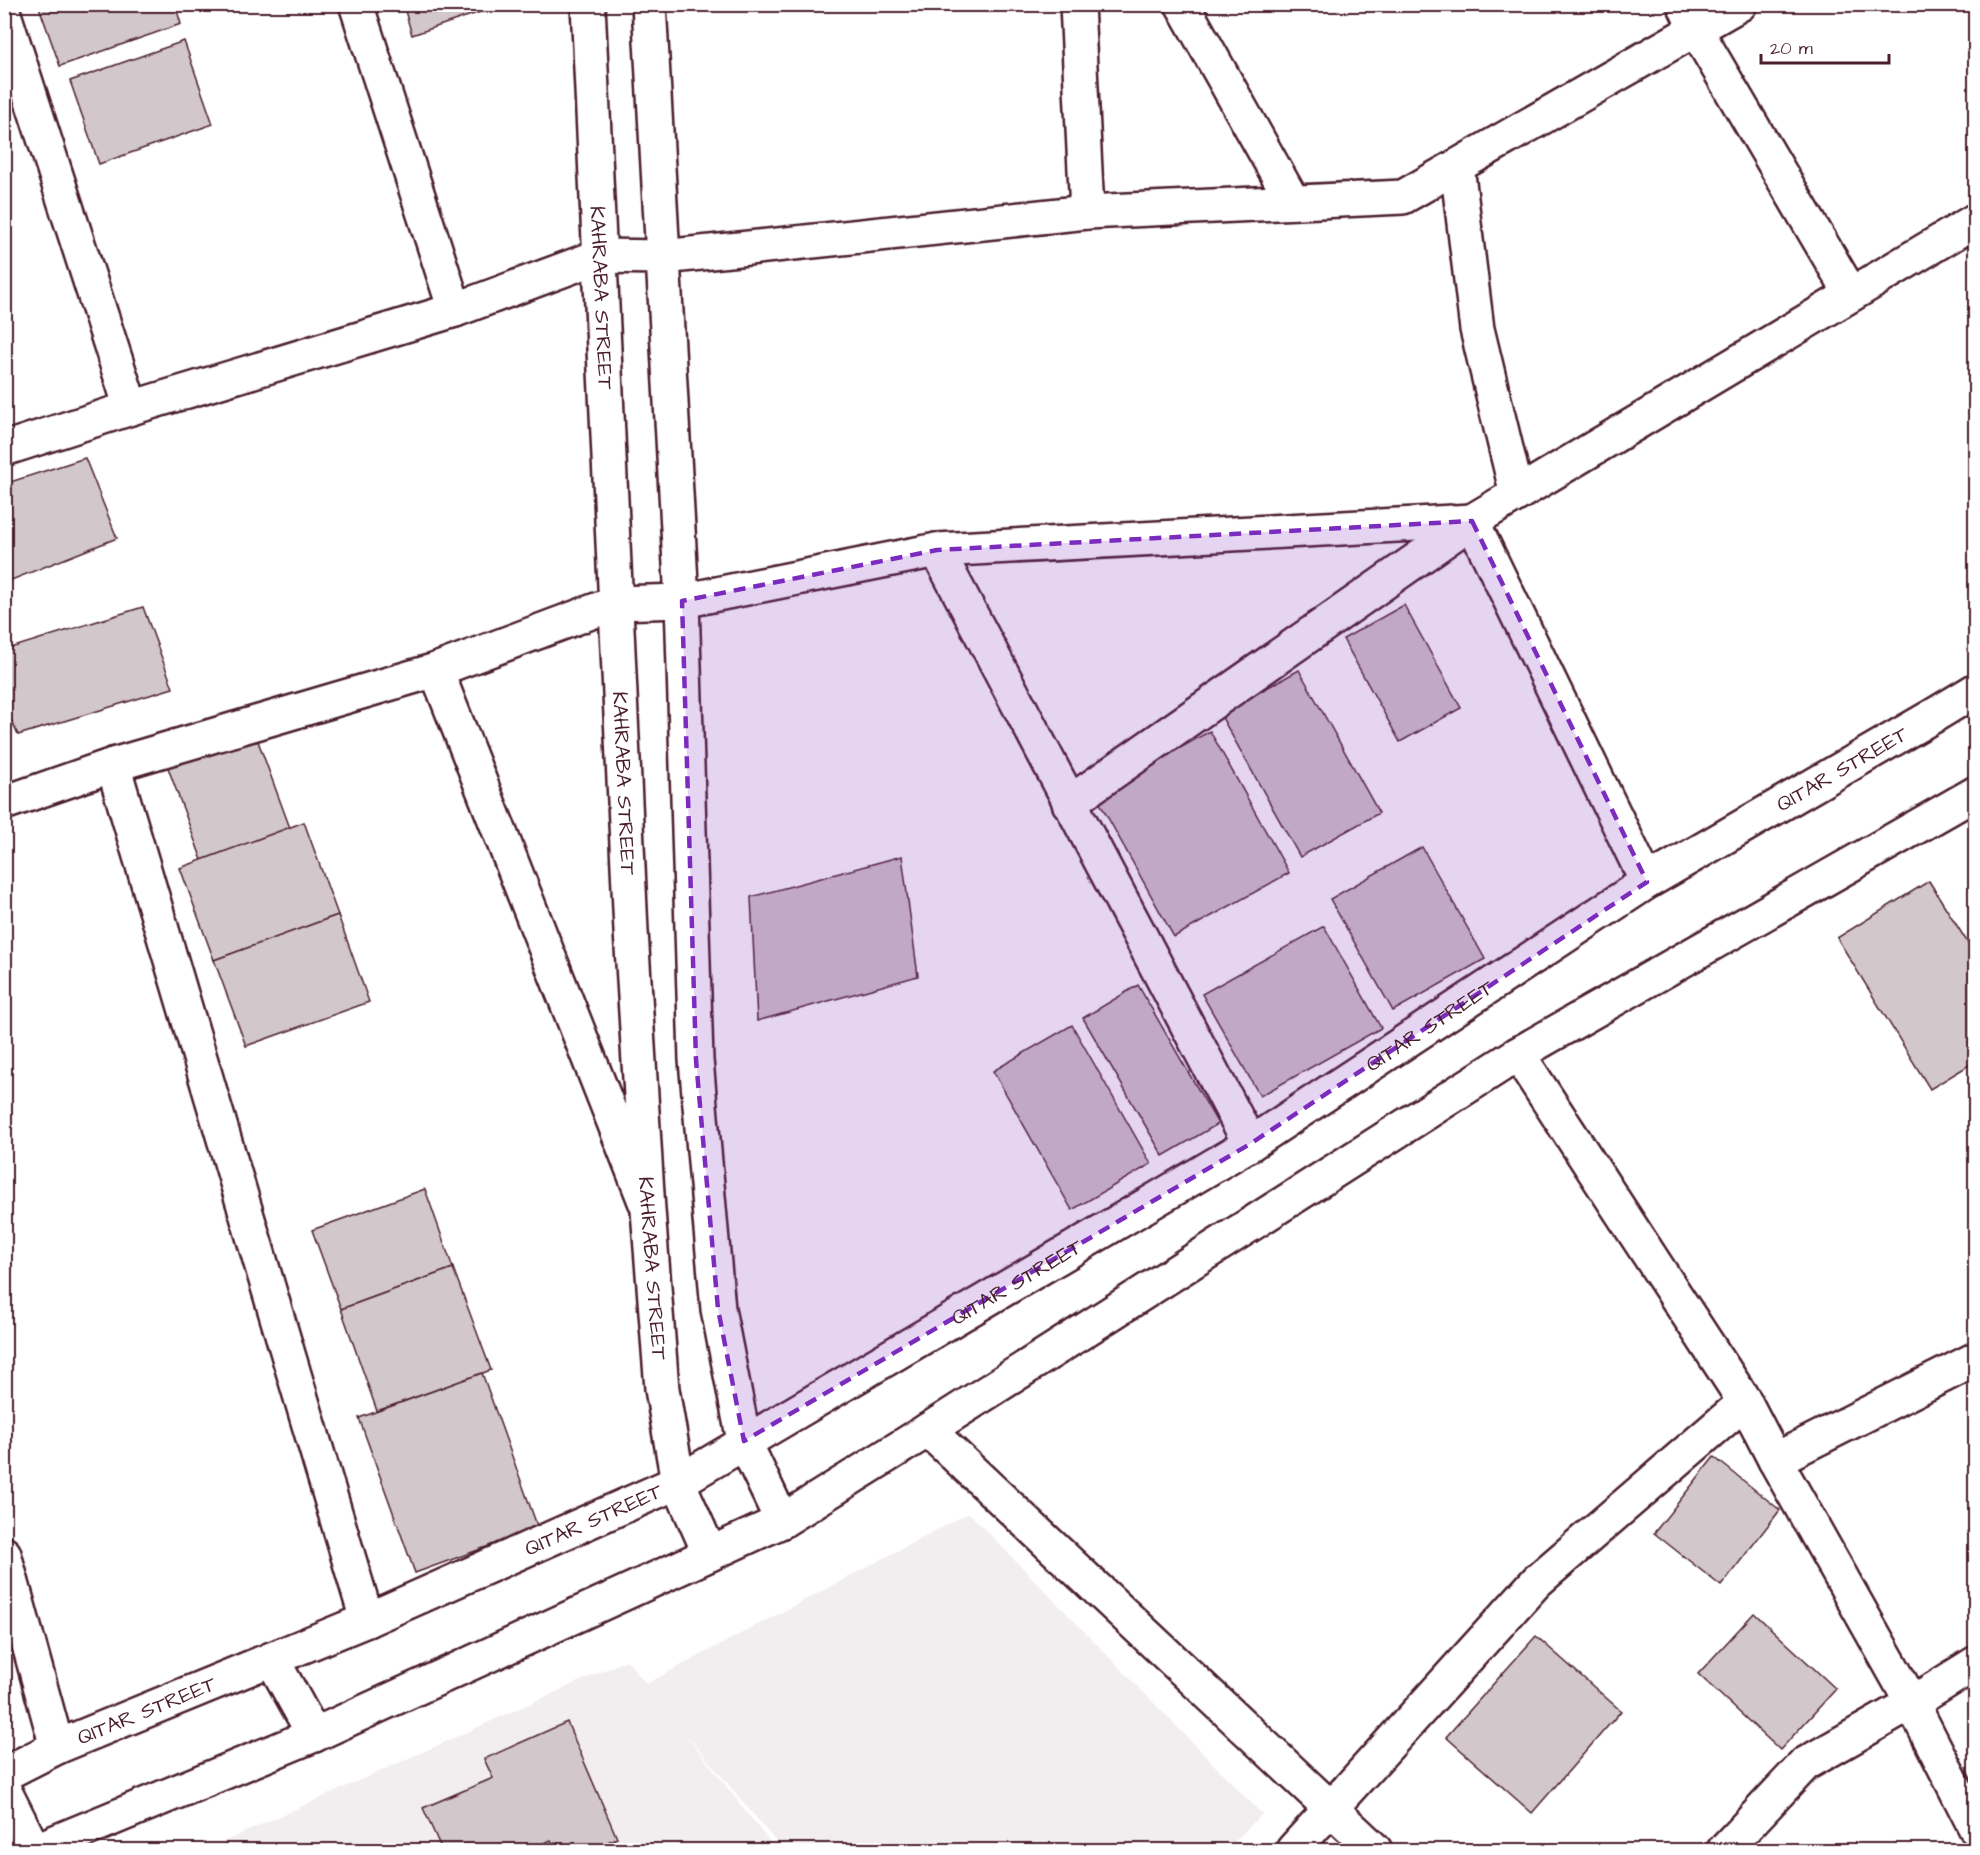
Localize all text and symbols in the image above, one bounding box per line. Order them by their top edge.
scale bar [1761,27,1888,65]
text: 20 m [1770,36,1813,61]
street label: KAHRABA STREET [582,205,620,391]
street label: KAHRABA STREET [605,691,642,877]
street label: QITAR STREET [1771,719,1914,819]
street label: QITAR STREET [1360,973,1500,1079]
street label: KAHRABA STREET [631,1176,674,1362]
street label: QITAR STREET [946,1232,1089,1332]
street label: QITAR STREET [520,1476,668,1563]
street label: QITAR STREET [73,1669,221,1752]

